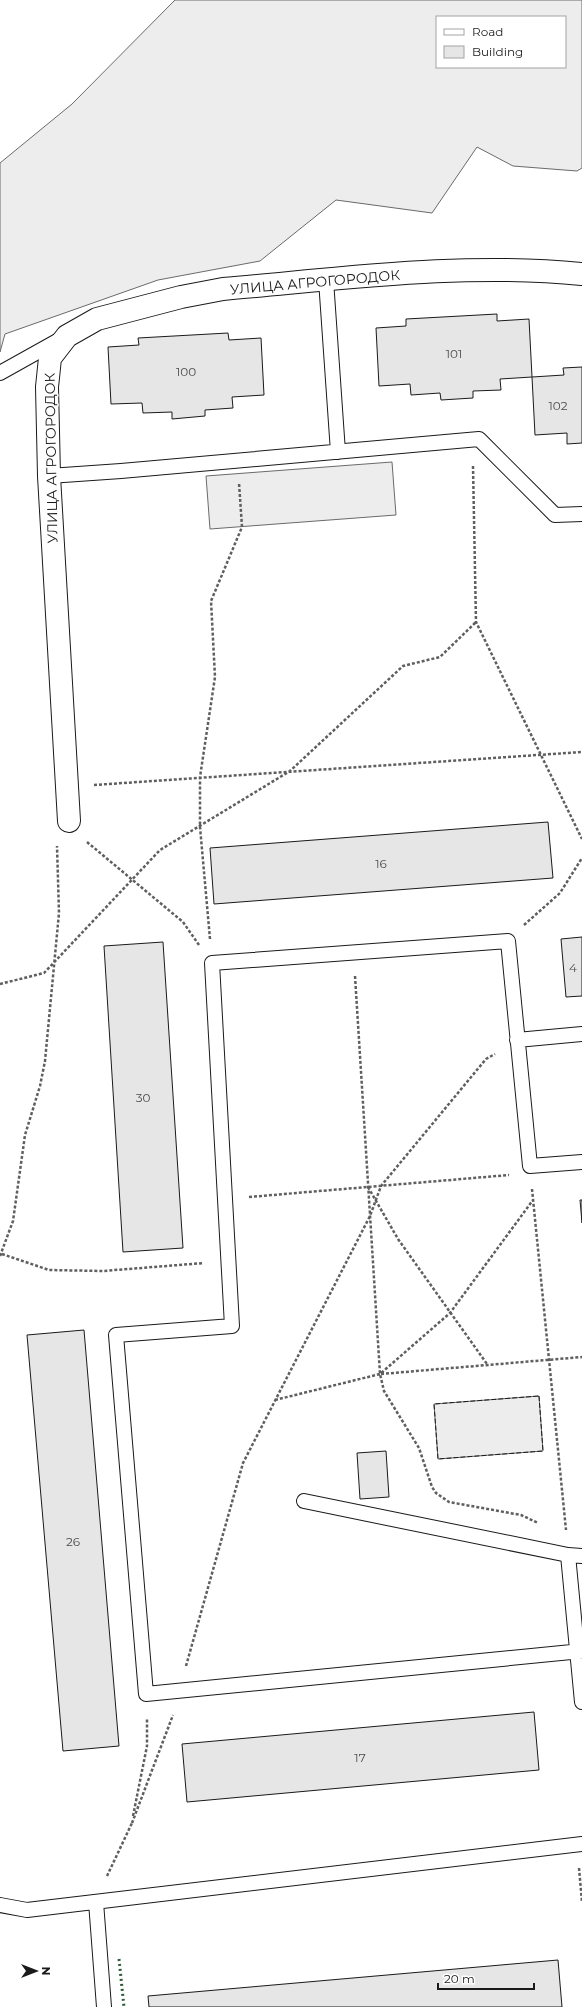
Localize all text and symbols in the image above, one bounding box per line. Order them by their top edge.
legend [436,16,566,68]
text: Road [472,24,503,39]
text: Building [472,44,523,59]
street label: УЛИЦА АГРОГОРОДОК [229,266,401,298]
house number: 101 [446,346,462,361]
house number: 100 [176,364,196,379]
street label: УЛИЦА АГРОГОРОДОК [41,372,61,543]
house number: 102 [548,398,568,413]
house number: 16 [375,856,387,871]
house number: 4 [569,960,577,975]
house number: 30 [136,1090,150,1105]
house number: 26 [66,1534,80,1549]
house number: 17 [354,1750,366,1765]
north arrow [16,1951,56,1991]
scale bar [438,1965,534,1991]
text: N [39,1967,53,1975]
text: 20 m [444,1971,475,1986]

